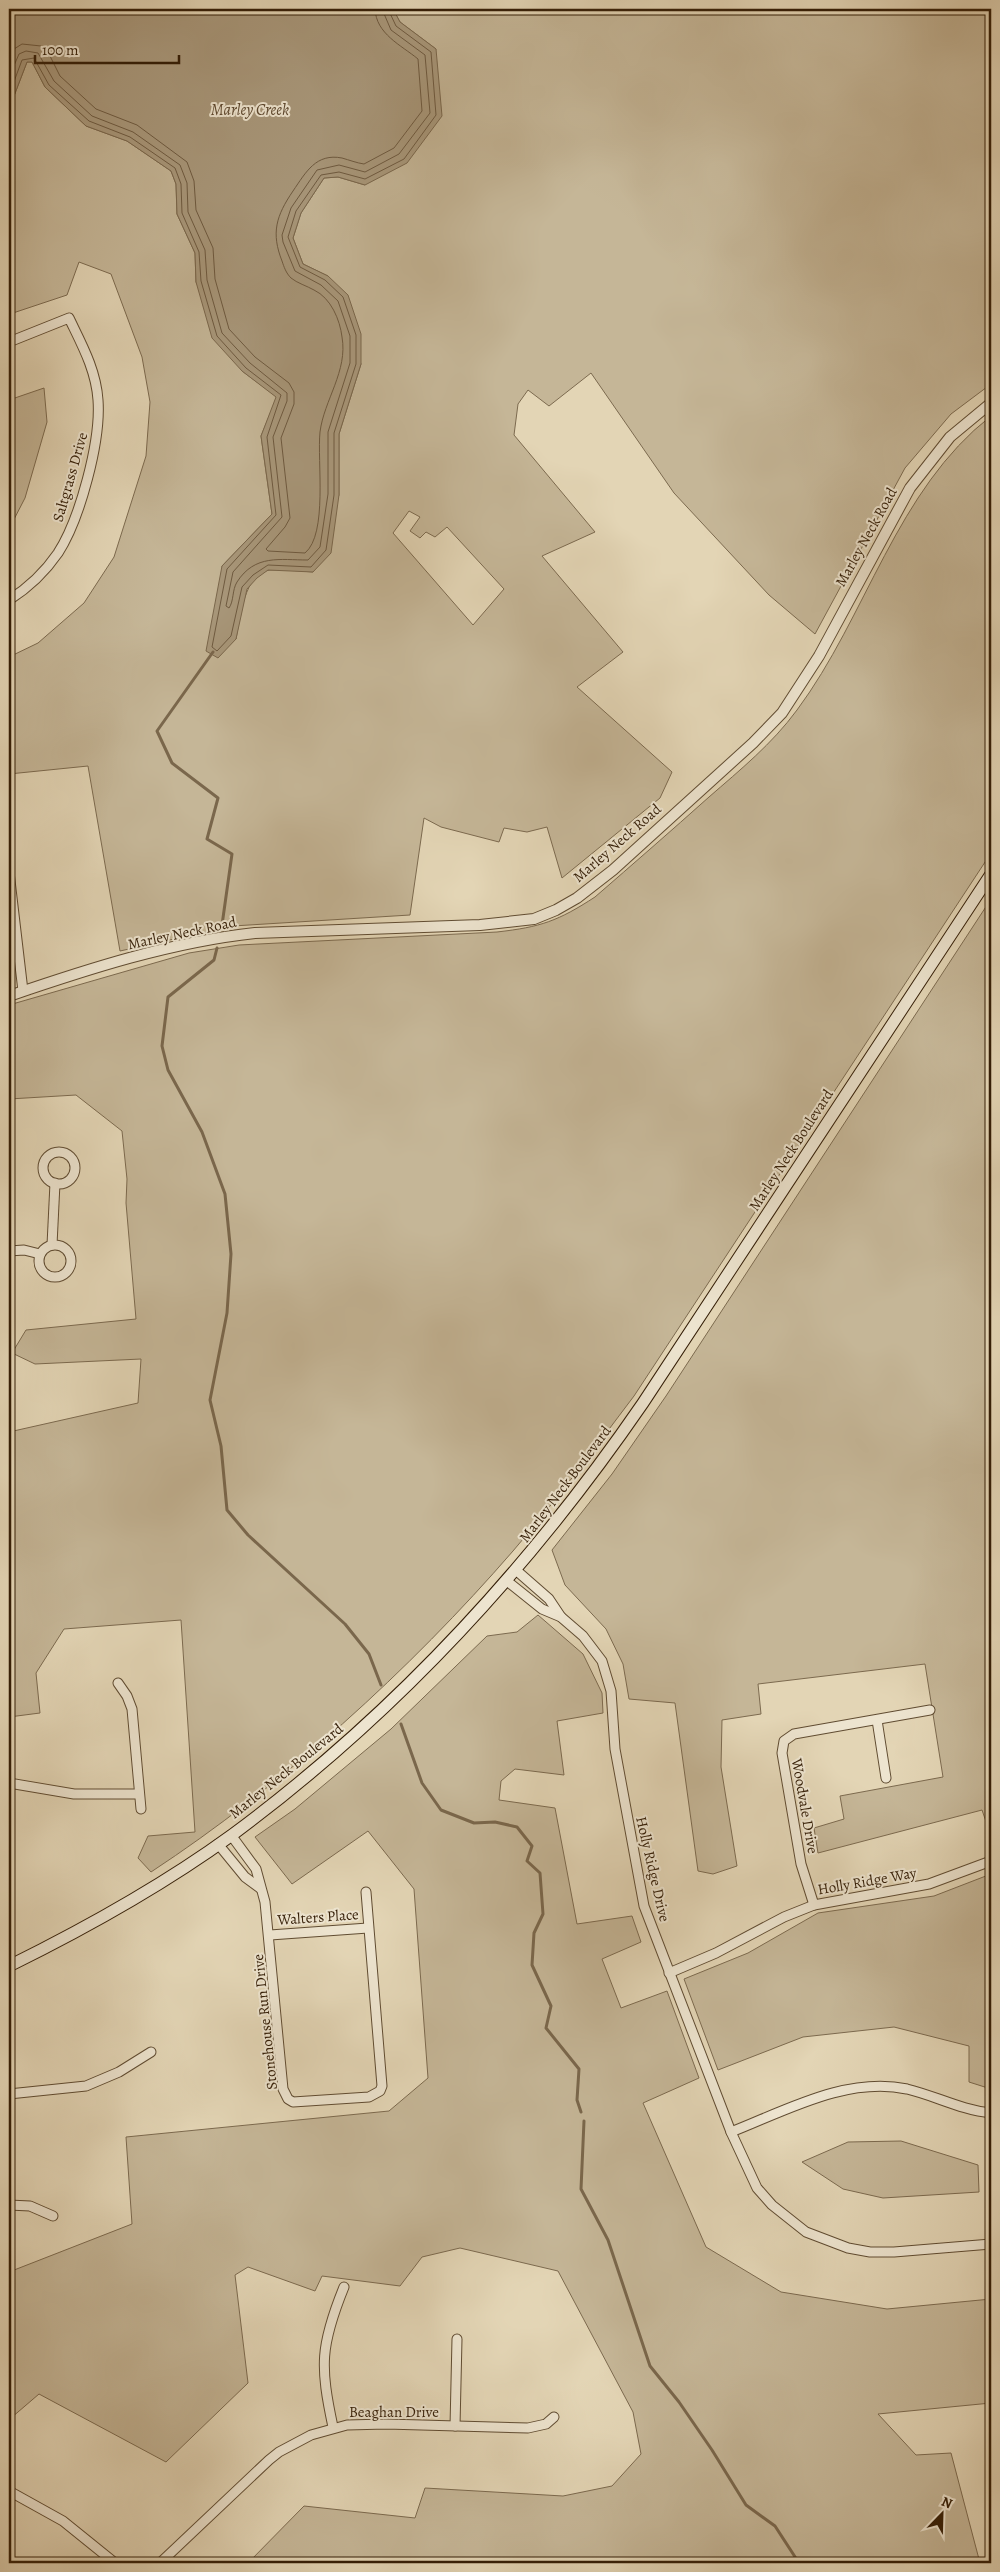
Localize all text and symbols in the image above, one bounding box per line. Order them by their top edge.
scale bar [35,32,179,64]
text: 100 m [42,40,79,60]
water label: Marley Creek [211,99,289,121]
street label: Saltgrass Drive [48,430,92,524]
street label: Marley Neck Road [830,483,902,590]
street label: Marley Neck Road [569,799,666,887]
street label: Marley Neck Road [126,912,239,954]
street label: Marley Neck Boulevard [744,1085,838,1215]
street label: Marley Neck Boulevard [515,1421,616,1546]
street label: Marley Neck Boulevard [225,1718,348,1823]
street label: Woodvale Drive [787,1756,823,1855]
street label: Holly Ridge Drive [631,1814,675,1924]
street label: Holly Ridge Way [816,1862,918,1900]
street label: Walters Place [276,1904,360,1930]
street label: Stonehouse Run Drive [248,1953,282,2091]
street label: Beaghan Drive [349,2402,439,2422]
north arrow [918,2490,968,2540]
text: N [938,2492,955,2513]

